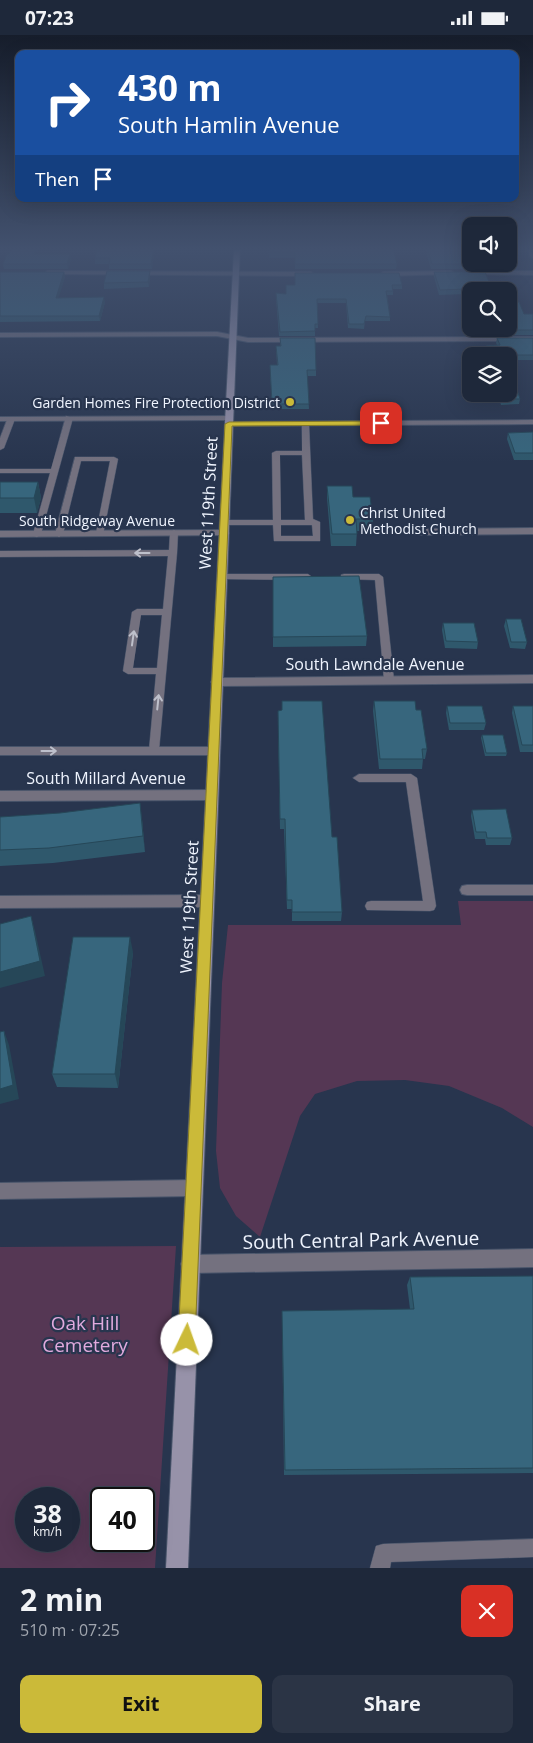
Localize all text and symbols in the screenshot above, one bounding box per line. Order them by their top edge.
text: 07:23 [25,5,74,31]
text: 430 m [118,64,222,111]
icon: right [35,70,100,135]
text: South Hamlin Avenue [118,109,340,139]
icon: arrive [89,165,117,193]
text: Then [35,166,79,192]
map controls [462,217,517,402]
button: sound [462,217,517,272]
button: search [462,282,517,337]
button: layers [462,347,517,402]
place label: Garden Homes Fire Protection District [32,393,280,412]
marker: Garden Homes Fire Protection District [284,396,296,408]
pin [360,402,402,444]
icon: arrive [367,409,395,437]
street label: West 119th Street [194,436,222,570]
place label: Christ United Methodist Church [360,503,477,538]
street label: South Ridgeway Avenue [19,511,175,530]
marker: Christ United Methodist Church [344,514,356,526]
one-way arrow [134,549,150,558]
one-way arrow [128,630,138,646]
street label: South Lawndale Avenue [286,653,464,675]
one-way arrow [154,694,163,710]
one-way arrow [40,746,56,756]
street label: South Millard Avenue [26,767,186,789]
street label: West 119th Street [175,840,203,974]
street label: South Central Park Avenue [242,1225,480,1255]
park label: Oak Hill Cemetery [42,1310,128,1358]
position arrow [160,1313,212,1365]
speed limit sign: 40 [90,1487,155,1552]
text: 38 [33,1496,62,1530]
text: km/h [33,1523,62,1540]
text: 2 min [20,1579,103,1620]
button: close [461,1585,513,1637]
text: 510 m · 07:25 [20,1619,120,1641]
button: Exit [20,1675,262,1733]
button: Share [272,1675,513,1733]

